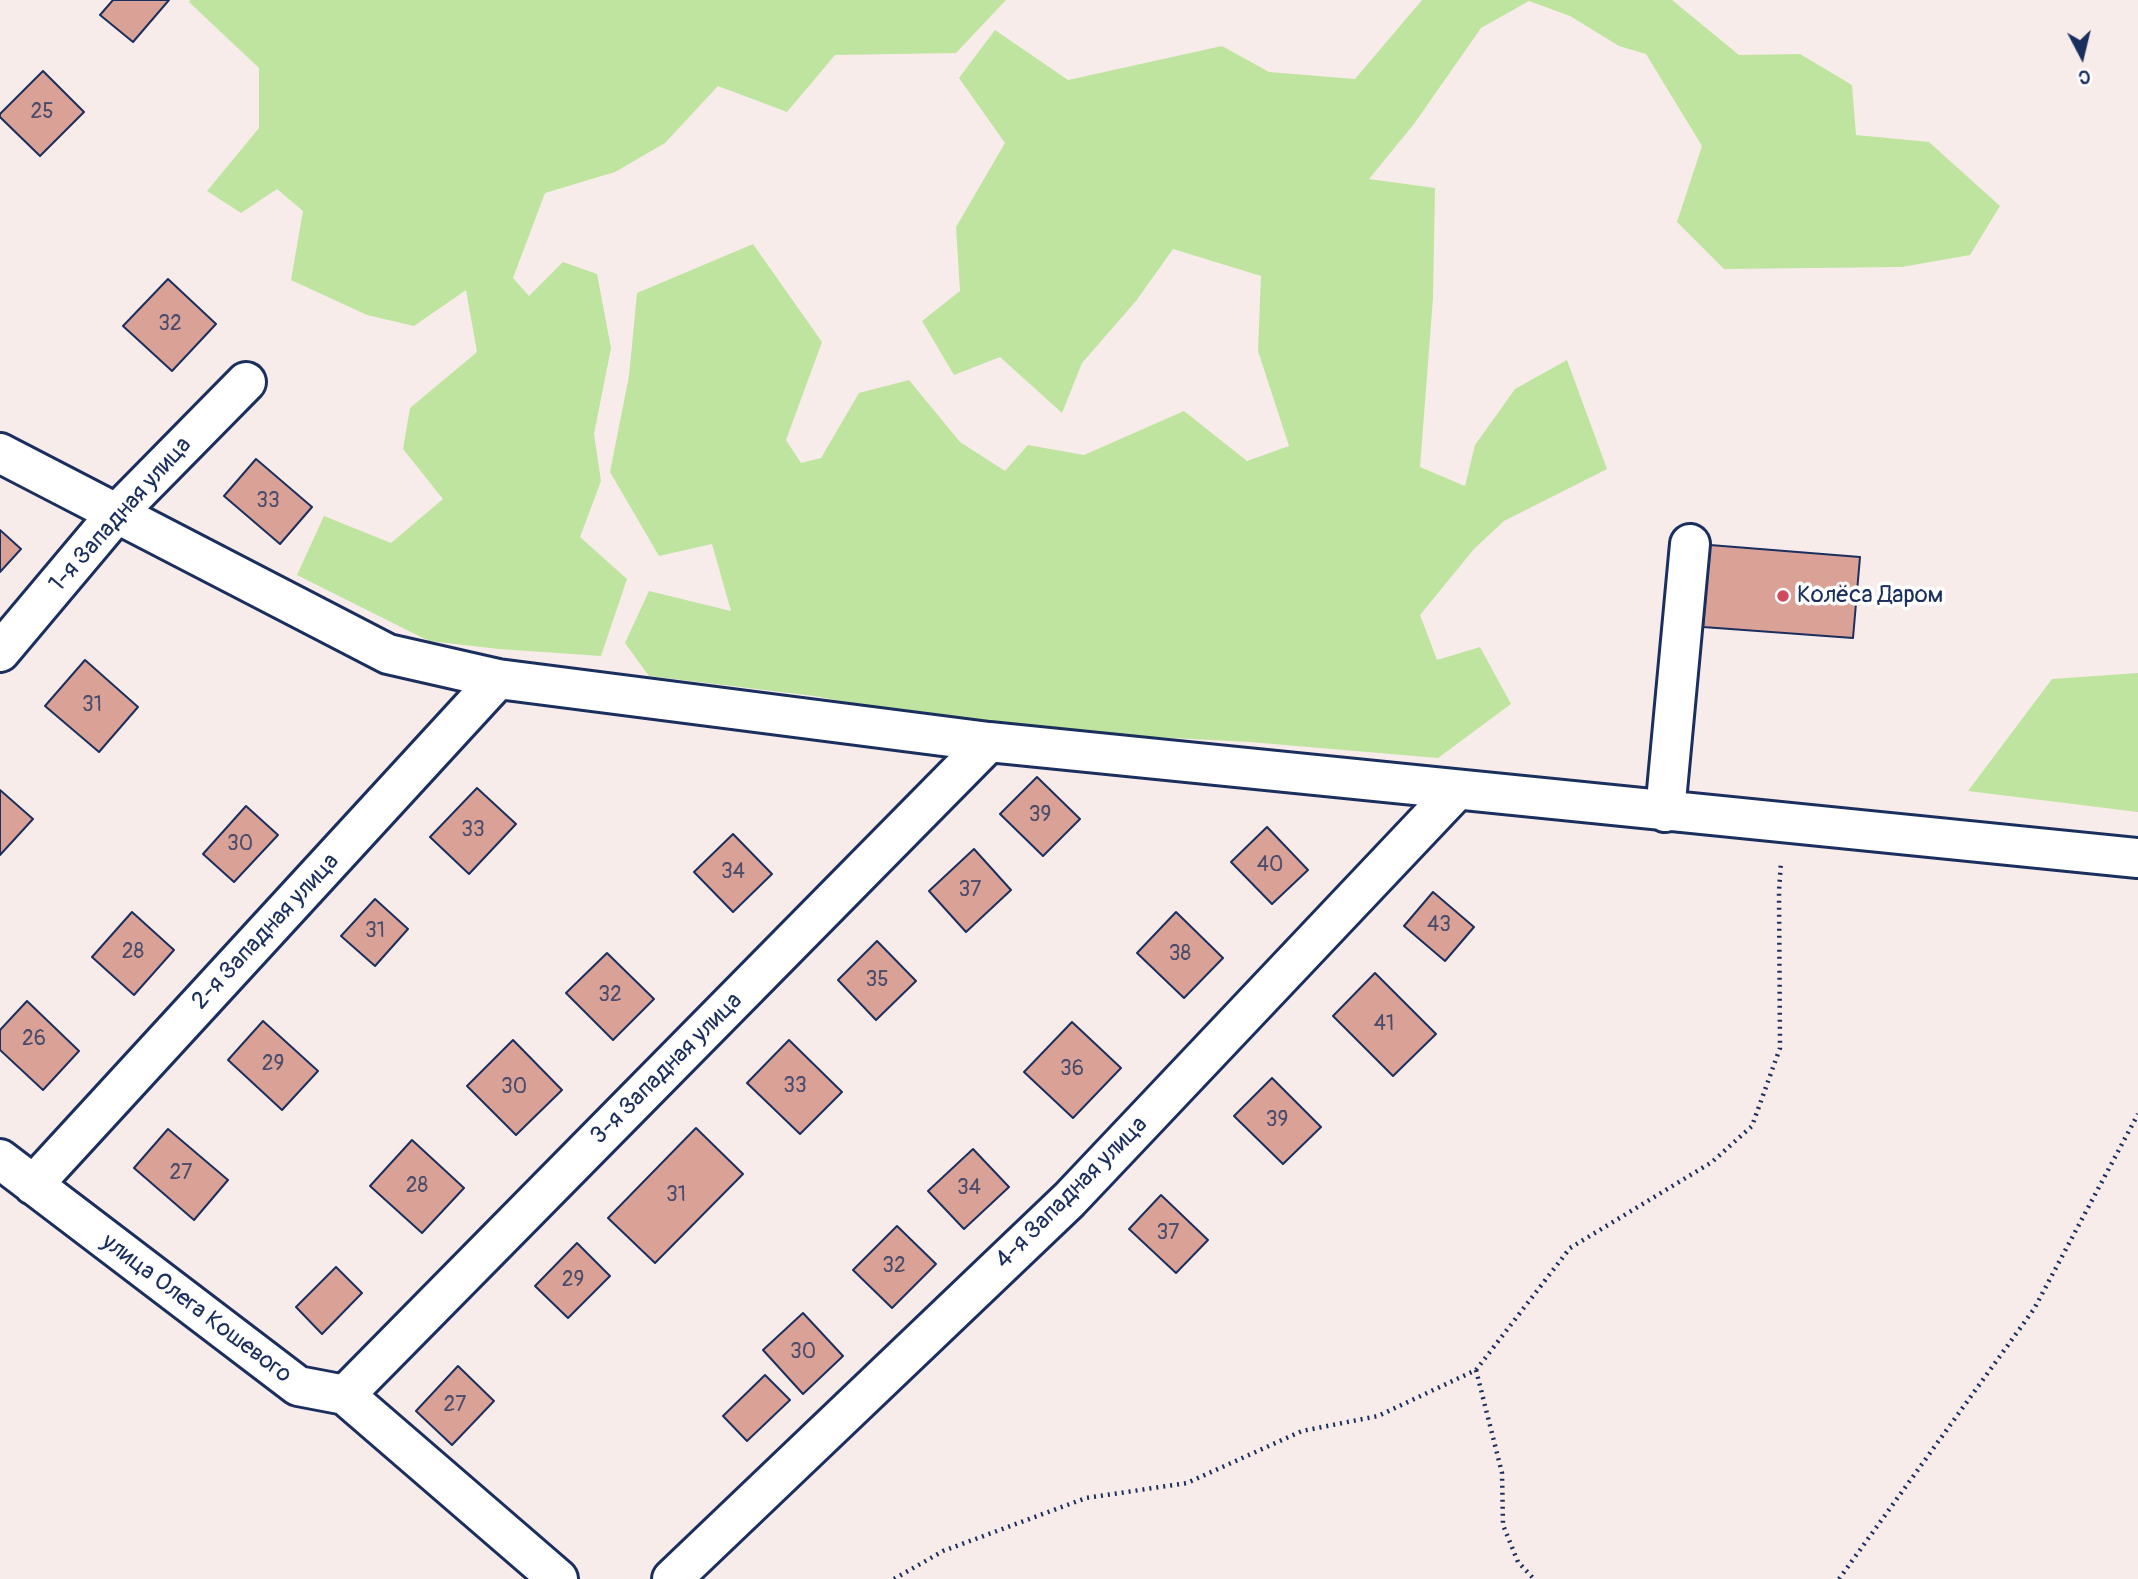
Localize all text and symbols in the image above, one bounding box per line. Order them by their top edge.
north arrow [2047,21,2117,91]
text: С [2077,64,2092,89]
house number: 25 [30,100,54,126]
house number: 32 [158,312,182,338]
street label: 1-я Западная улица [44,431,198,599]
house number: 33 [256,489,280,515]
place label: Колёса Даром [1797,582,1943,610]
marker: Колёса Даром [1775,588,1791,604]
house number: 31 [82,693,102,719]
house number: 39 [1029,803,1051,829]
house number: 33 [461,818,485,844]
house number: 30 [227,832,253,858]
street label: 2-я Западная улица [186,848,346,1016]
house number: 40 [1257,853,1283,879]
house number: 34 [721,860,745,886]
house number: 37 [959,878,981,904]
house number: 43 [1427,913,1451,939]
house number: 31 [365,919,385,945]
house number: 28 [122,940,144,966]
house number: 38 [1169,942,1191,968]
house number: 35 [865,968,889,994]
house number: 32 [598,983,622,1009]
street label: 3-я Западная улица [585,987,749,1151]
house number: 41 [1374,1012,1394,1038]
house number: 26 [22,1027,46,1053]
house number: 29 [262,1052,284,1078]
house number: 36 [1060,1057,1084,1083]
house number: 33 [783,1074,807,1100]
house number: 30 [501,1075,527,1101]
house number: 39 [1266,1108,1288,1134]
street label: 4-я Западная улица [990,1111,1154,1275]
house number: 27 [170,1161,192,1187]
house number: 28 [406,1174,428,1200]
house number: 34 [957,1176,981,1202]
house number: 31 [666,1183,686,1209]
house number: 37 [1157,1221,1179,1247]
street label: улица Олега Кошевого [95,1228,297,1390]
house number: 32 [882,1254,906,1280]
house number: 29 [562,1268,584,1294]
house number: 30 [790,1340,816,1366]
house number: 27 [444,1393,466,1419]

